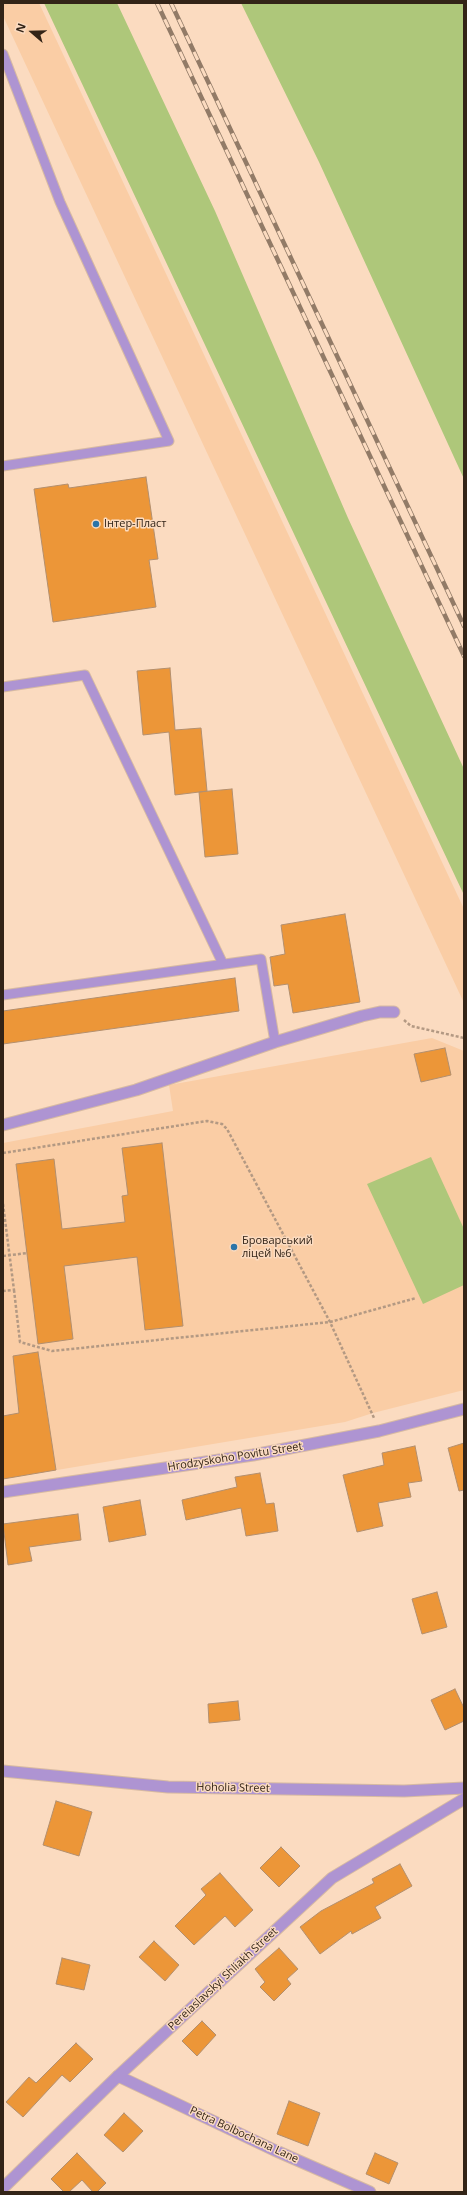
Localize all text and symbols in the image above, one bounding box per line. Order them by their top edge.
north arrow [12,12,52,52]
text: N [12,21,29,35]
place label: Інтер-Пласт [104,517,167,531]
marker: Інтер-Пласт [91,519,101,529]
place label: Броварський ліцей №6 [242,1234,313,1260]
marker: Броварський ліцей №6 [229,1242,239,1252]
street label: Hrodzyskoho Povitu Street [167,1440,303,1474]
street label: Hoholia Street [196,1781,270,1795]
street label: Pereiaslavskyi Shliakh Street [166,1925,280,2033]
street label: Petra Bolbochana Lane [187,2104,301,2166]

